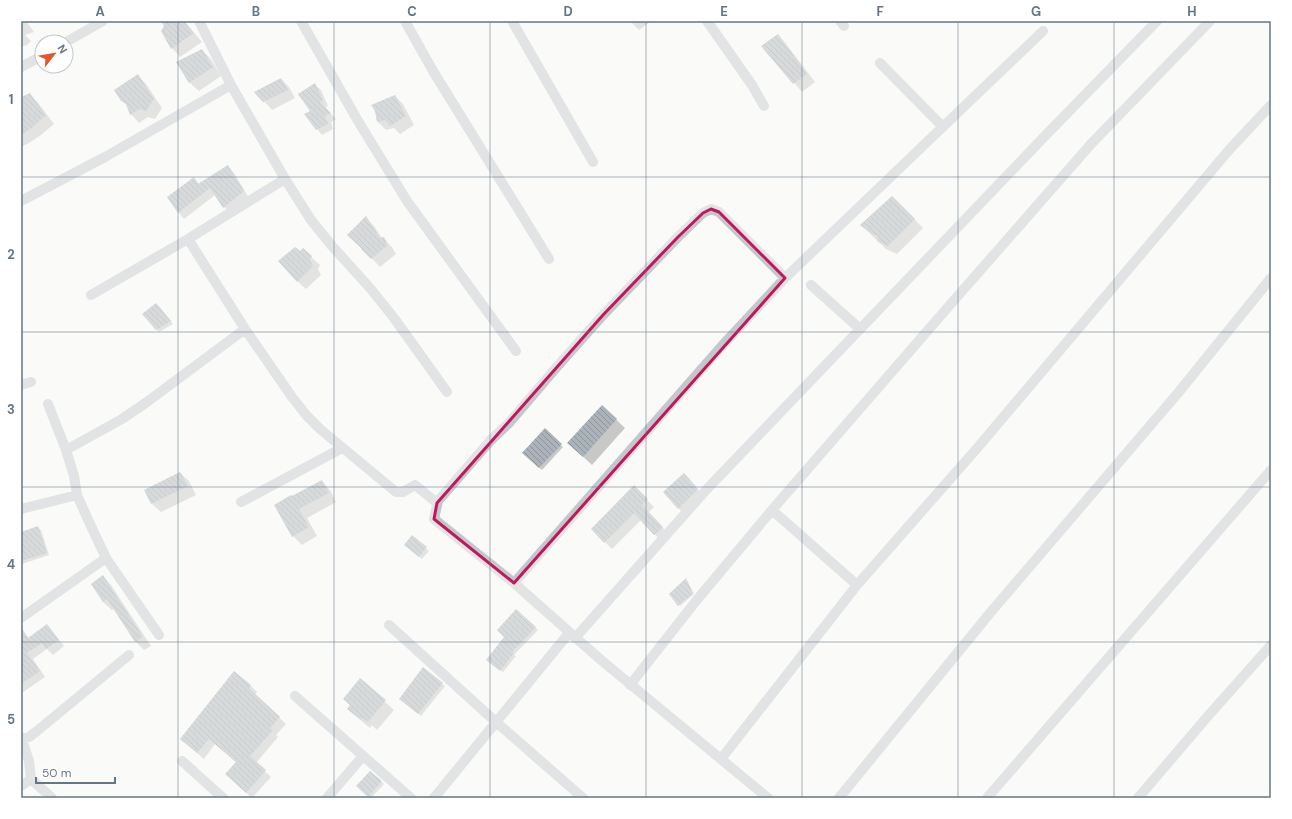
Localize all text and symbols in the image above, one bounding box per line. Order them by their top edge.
text: A [95,3,105,20]
text: B [252,3,260,20]
text: C [407,3,417,20]
text: D [563,3,573,20]
text: E [720,3,728,20]
text: F [876,3,884,20]
text: G [1031,3,1041,20]
text: H [1187,3,1197,20]
north arrow [34,34,74,74]
text: N [55,42,71,56]
text: 1 [9,91,13,108]
text: 2 [7,246,15,263]
text: 3 [7,401,15,418]
text: 4 [7,556,15,573]
text: 5 [7,711,15,728]
scale bar [36,759,115,785]
text: 50 m [42,765,71,781]

